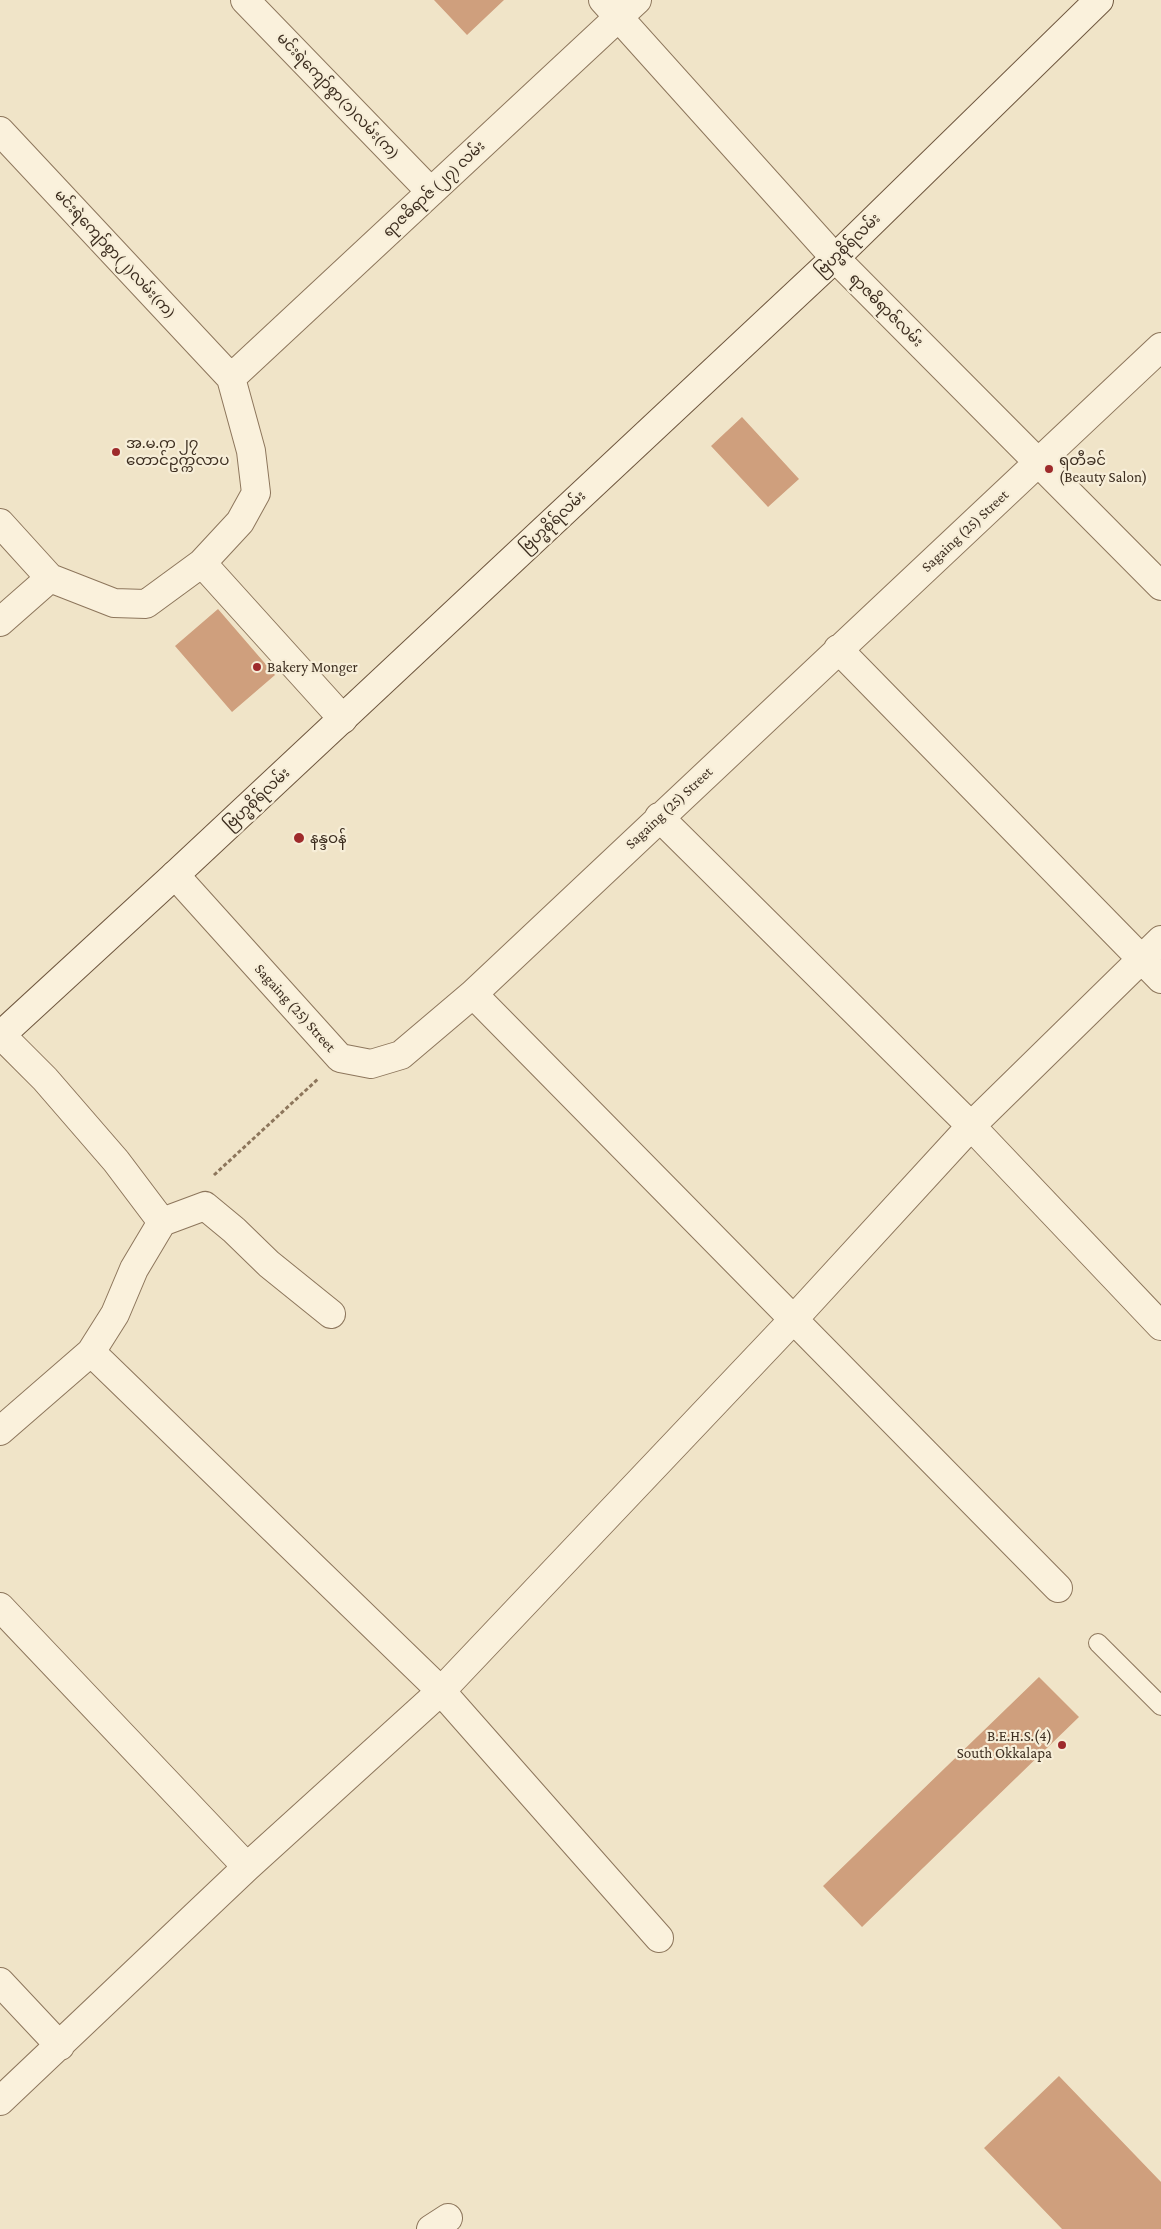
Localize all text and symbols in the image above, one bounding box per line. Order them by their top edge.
street label: မင်းရဲကျော်စွာ(၁)လမ်း(က) [273,29,403,163]
street label: ရာဇဓိရာဇ် (၂၇) လမ်း [379,137,489,241]
street label: မင်းရဲကျော်စွာ(၂)လမ်း(က) [51,186,179,322]
street label: ဗြဟ္မစိုရ်လမ်း [812,210,884,280]
street label: ရာဇဓိရာဇ်လမ်း [845,269,927,351]
place label: အ.မ.က ၂၇ တောင်ဥက္ကလာပ [126,434,229,469]
marker: အ.မ.က ၂၇ တောင်ဥက္ကလာပ [110,446,122,458]
place label: ရတီခင် (Beauty Salon) [1059,451,1147,486]
marker: ရတီခင် (Beauty Salon) [1043,463,1055,475]
street label: Sagaing (25) Street [918,486,1012,576]
street label: ဗြဟ္မစိုရ်လမ်း [516,487,590,557]
place label: Bakery Monger [267,658,358,676]
marker: Bakery Monger [251,661,263,673]
street label: Sagaing (25) Street [622,763,716,853]
street label: ဗြဟ္မစိုရ်လမ်း [220,764,294,834]
place label: နန္ဒဝန် [310,829,347,847]
marker: နန္ဒဝန် [292,831,306,845]
street label: Sagaing (25) Street [251,960,339,1056]
place label: B.E.H.S.(4) South Okkalapa [957,1727,1052,1762]
marker: B.E.H.S.(4) South Okkalapa [1056,1739,1068,1751]

